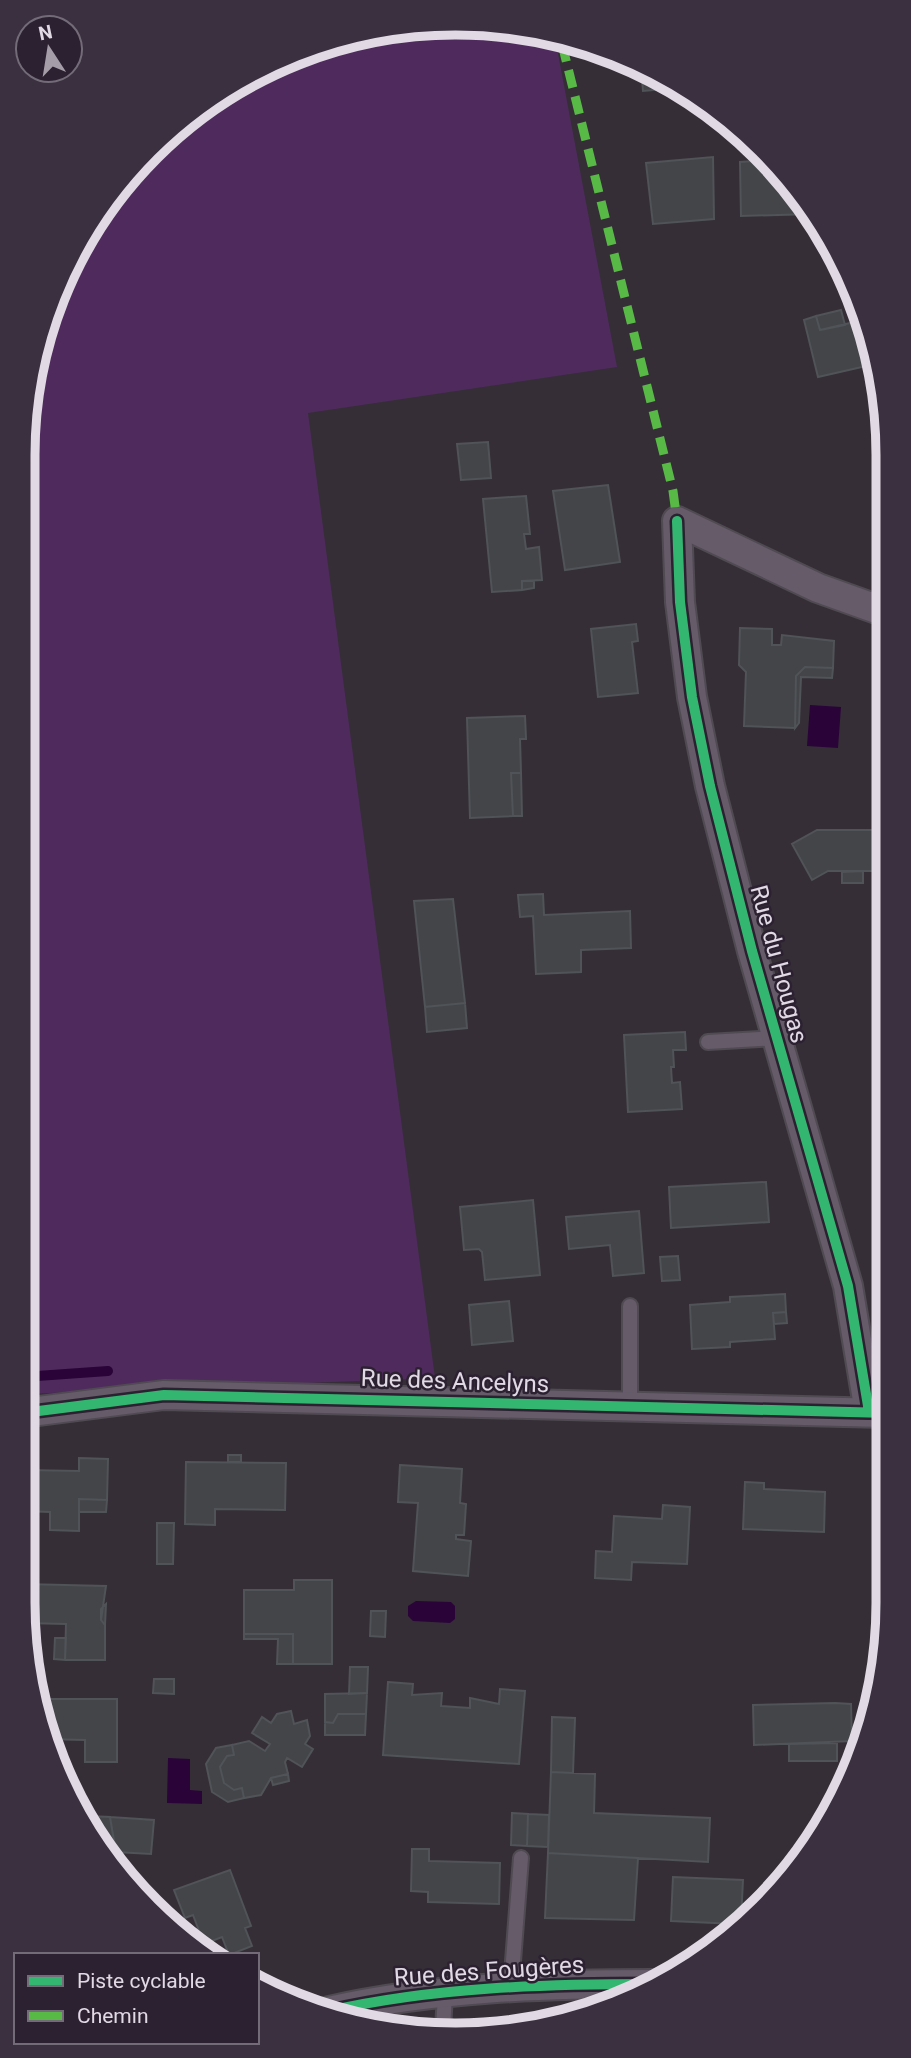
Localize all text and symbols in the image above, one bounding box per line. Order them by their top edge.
north arrow [14,14,84,84]
text: N [37,20,55,46]
street label: Rue du Hougas [744,882,814,1046]
street label: Rue des Ancelyns [360,1364,550,1398]
street label: Rue des Fougères [393,1950,585,1992]
legend [14,1953,259,2044]
text: Piste cyclable [77,1969,206,1993]
text: Chemin [77,2004,149,2028]

